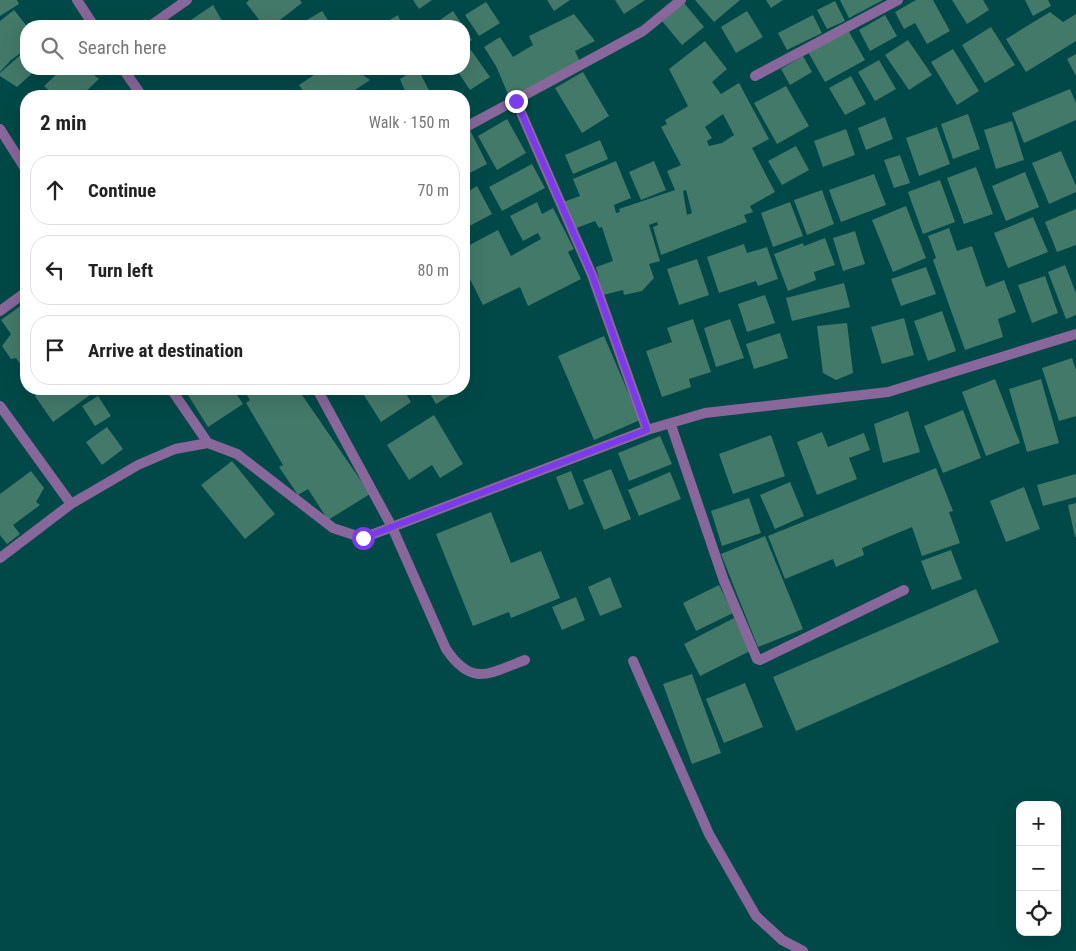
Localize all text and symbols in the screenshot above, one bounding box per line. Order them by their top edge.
search box [20,20,470,75]
icon: search [38,34,66,62]
text: Search here [78,36,166,59]
route end [505,90,528,113]
text: 2 min [40,111,87,135]
text: Walk · 150 m [369,113,450,132]
icon: ahead [41,176,69,204]
text: Continue [88,179,156,202]
text: 70 m [417,181,449,200]
icon: left [41,256,69,284]
text: Turn left [88,259,153,282]
text: 80 m [417,261,449,280]
icon: arrive [41,336,69,364]
text: Arrive at destination [88,339,243,362]
route start [352,527,375,550]
map controls [1016,801,1061,936]
button: + [1016,801,1061,846]
button: − [1016,846,1061,891]
button: locate [1016,891,1061,936]

